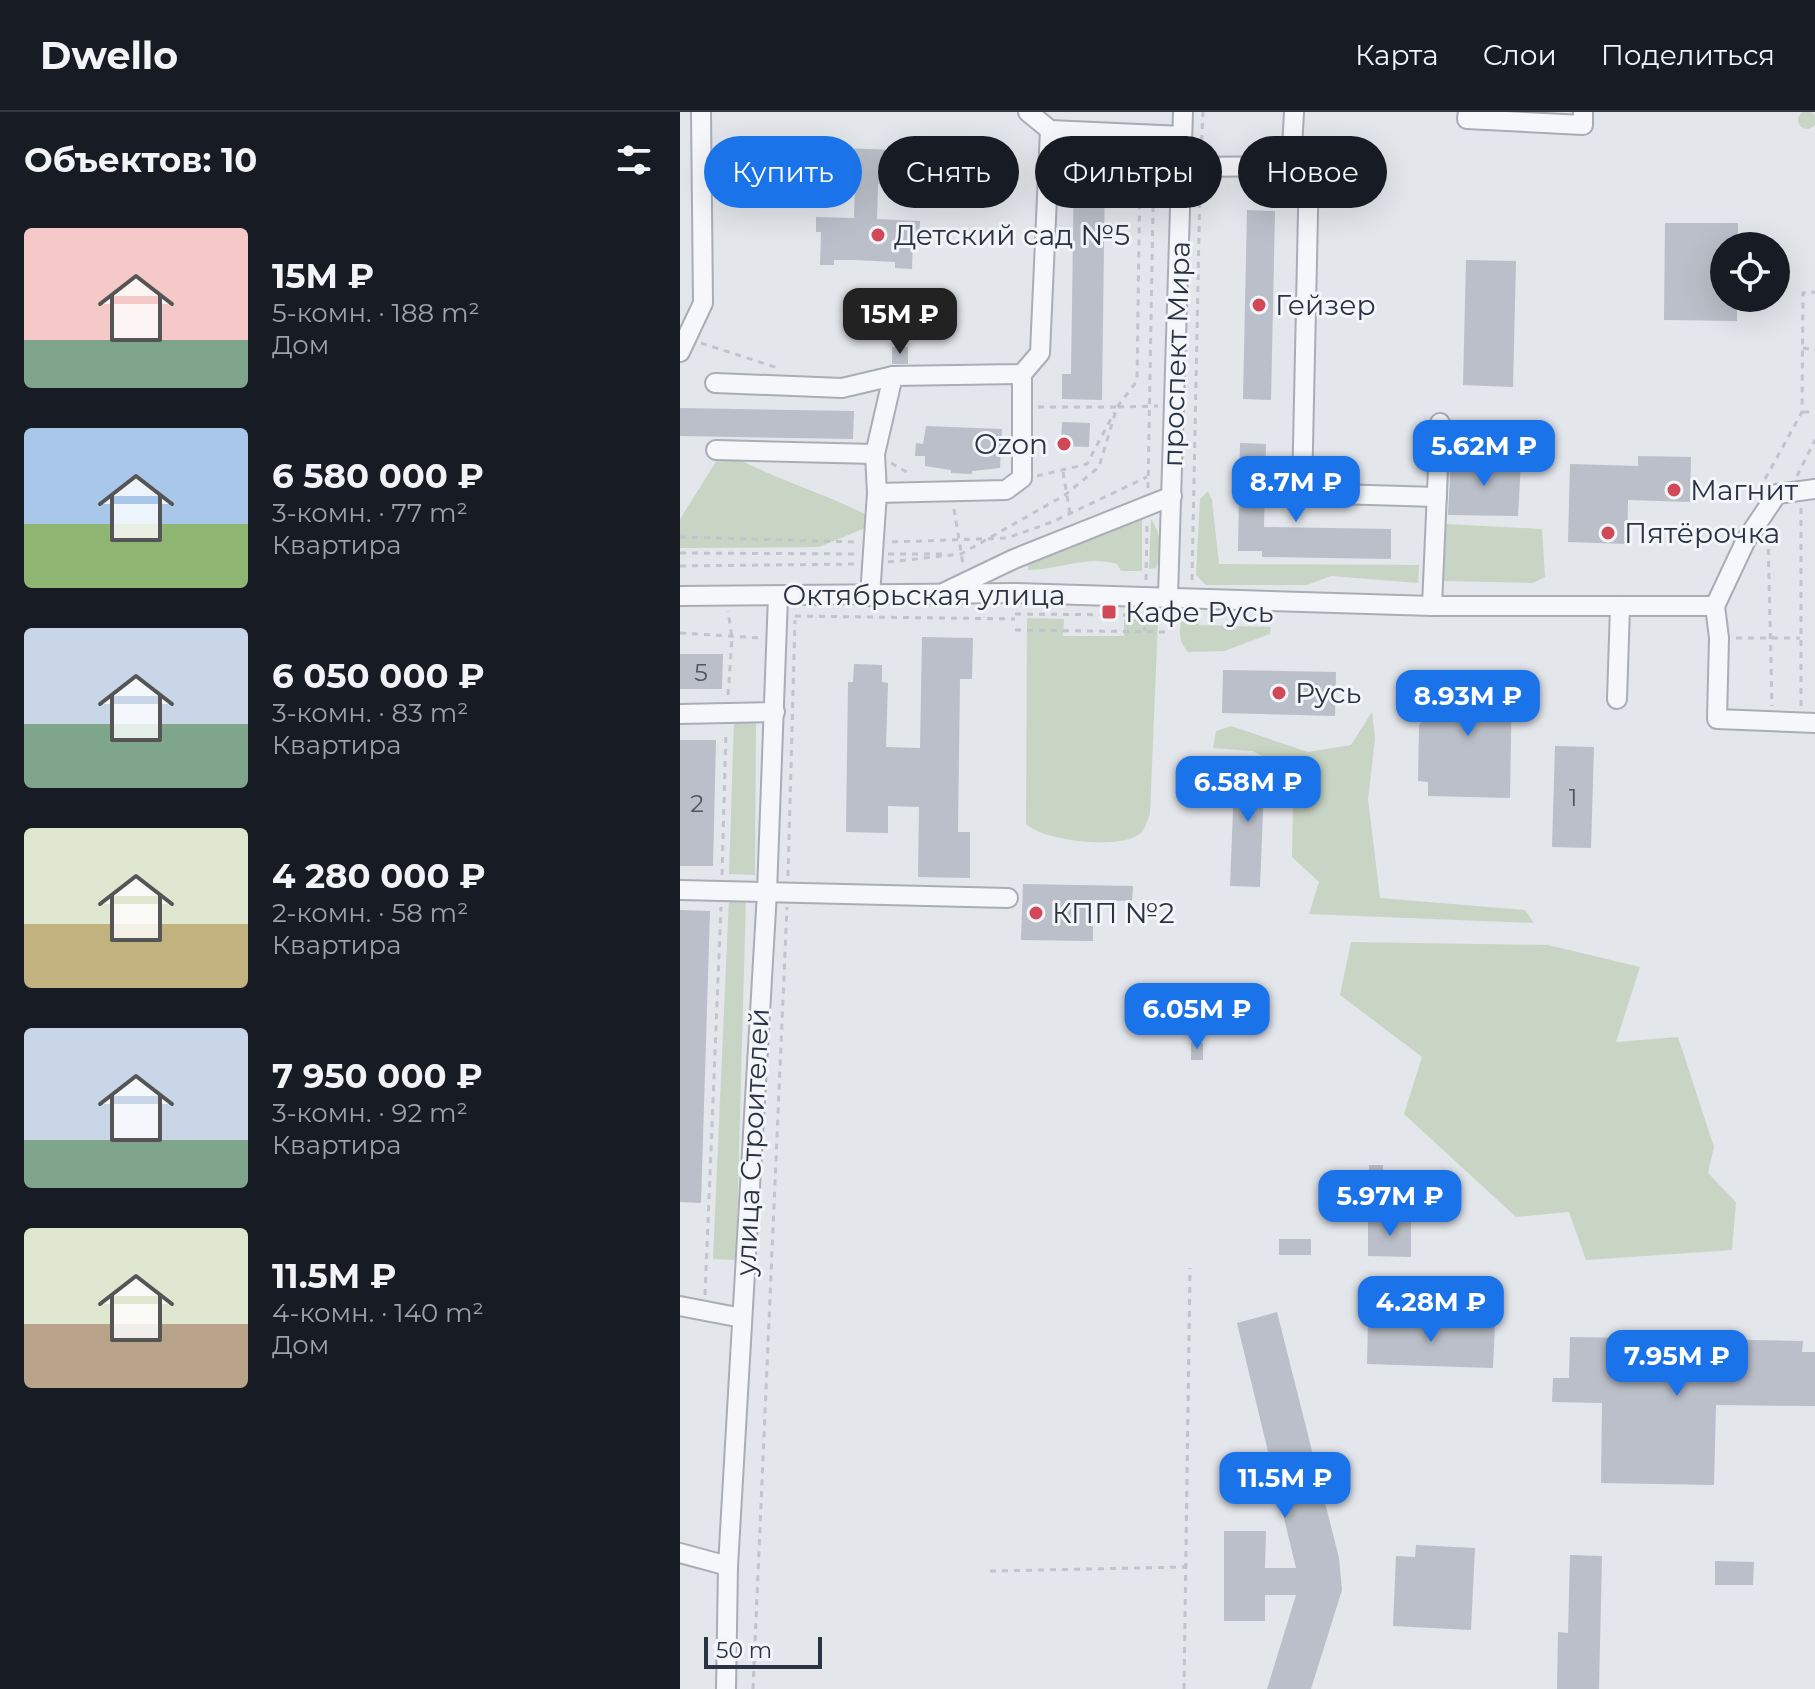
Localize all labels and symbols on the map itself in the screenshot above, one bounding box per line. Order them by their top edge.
place label: Детский сад №5 [894,218,1130,252]
marker: Детский сад №5 [869,226,887,244]
street label: проспект Мира [1155,240,1197,468]
pin: 15M ₽ [844,288,956,356]
place label: Гейзер [1275,288,1376,322]
marker: Гейзер [1250,296,1268,314]
pin: 5.62M ₽ [1410,420,1558,488]
place label: Ozon [974,427,1048,461]
marker: Ozon [1055,435,1073,453]
pin: 8.7M ₽ [1231,456,1361,524]
place label: Магнит [1690,473,1799,507]
marker: Магнит [1665,481,1683,499]
place label: Пятёрочка [1624,516,1780,550]
marker: Пятёрочка [1599,524,1617,542]
street label: Октябрьская улица [783,578,1065,612]
place label: Кафе Русь [1125,595,1274,629]
marker: Кафе Русь [1100,603,1118,621]
house number: 5 [694,658,708,687]
pin: 8.93M ₽ [1394,670,1542,738]
place label: Русь [1295,676,1361,710]
marker: Русь [1270,684,1288,702]
pin: 6.58M ₽ [1174,756,1322,824]
house number: 1 [1569,783,1577,812]
house number: 2 [690,789,704,818]
place label: КПП №2 [1052,896,1175,930]
marker: КПП №2 [1027,904,1045,922]
pin: 6.05M ₽ [1123,983,1271,1051]
street label: улица Строителей [728,1007,776,1278]
pin: 5.97M ₽ [1316,1170,1464,1238]
pin: 4.28M ₽ [1357,1276,1505,1344]
pin: 7.95M ₽ [1603,1330,1751,1398]
pin: 11.5M ₽ [1211,1452,1359,1520]
scale bar [704,1633,822,1669]

